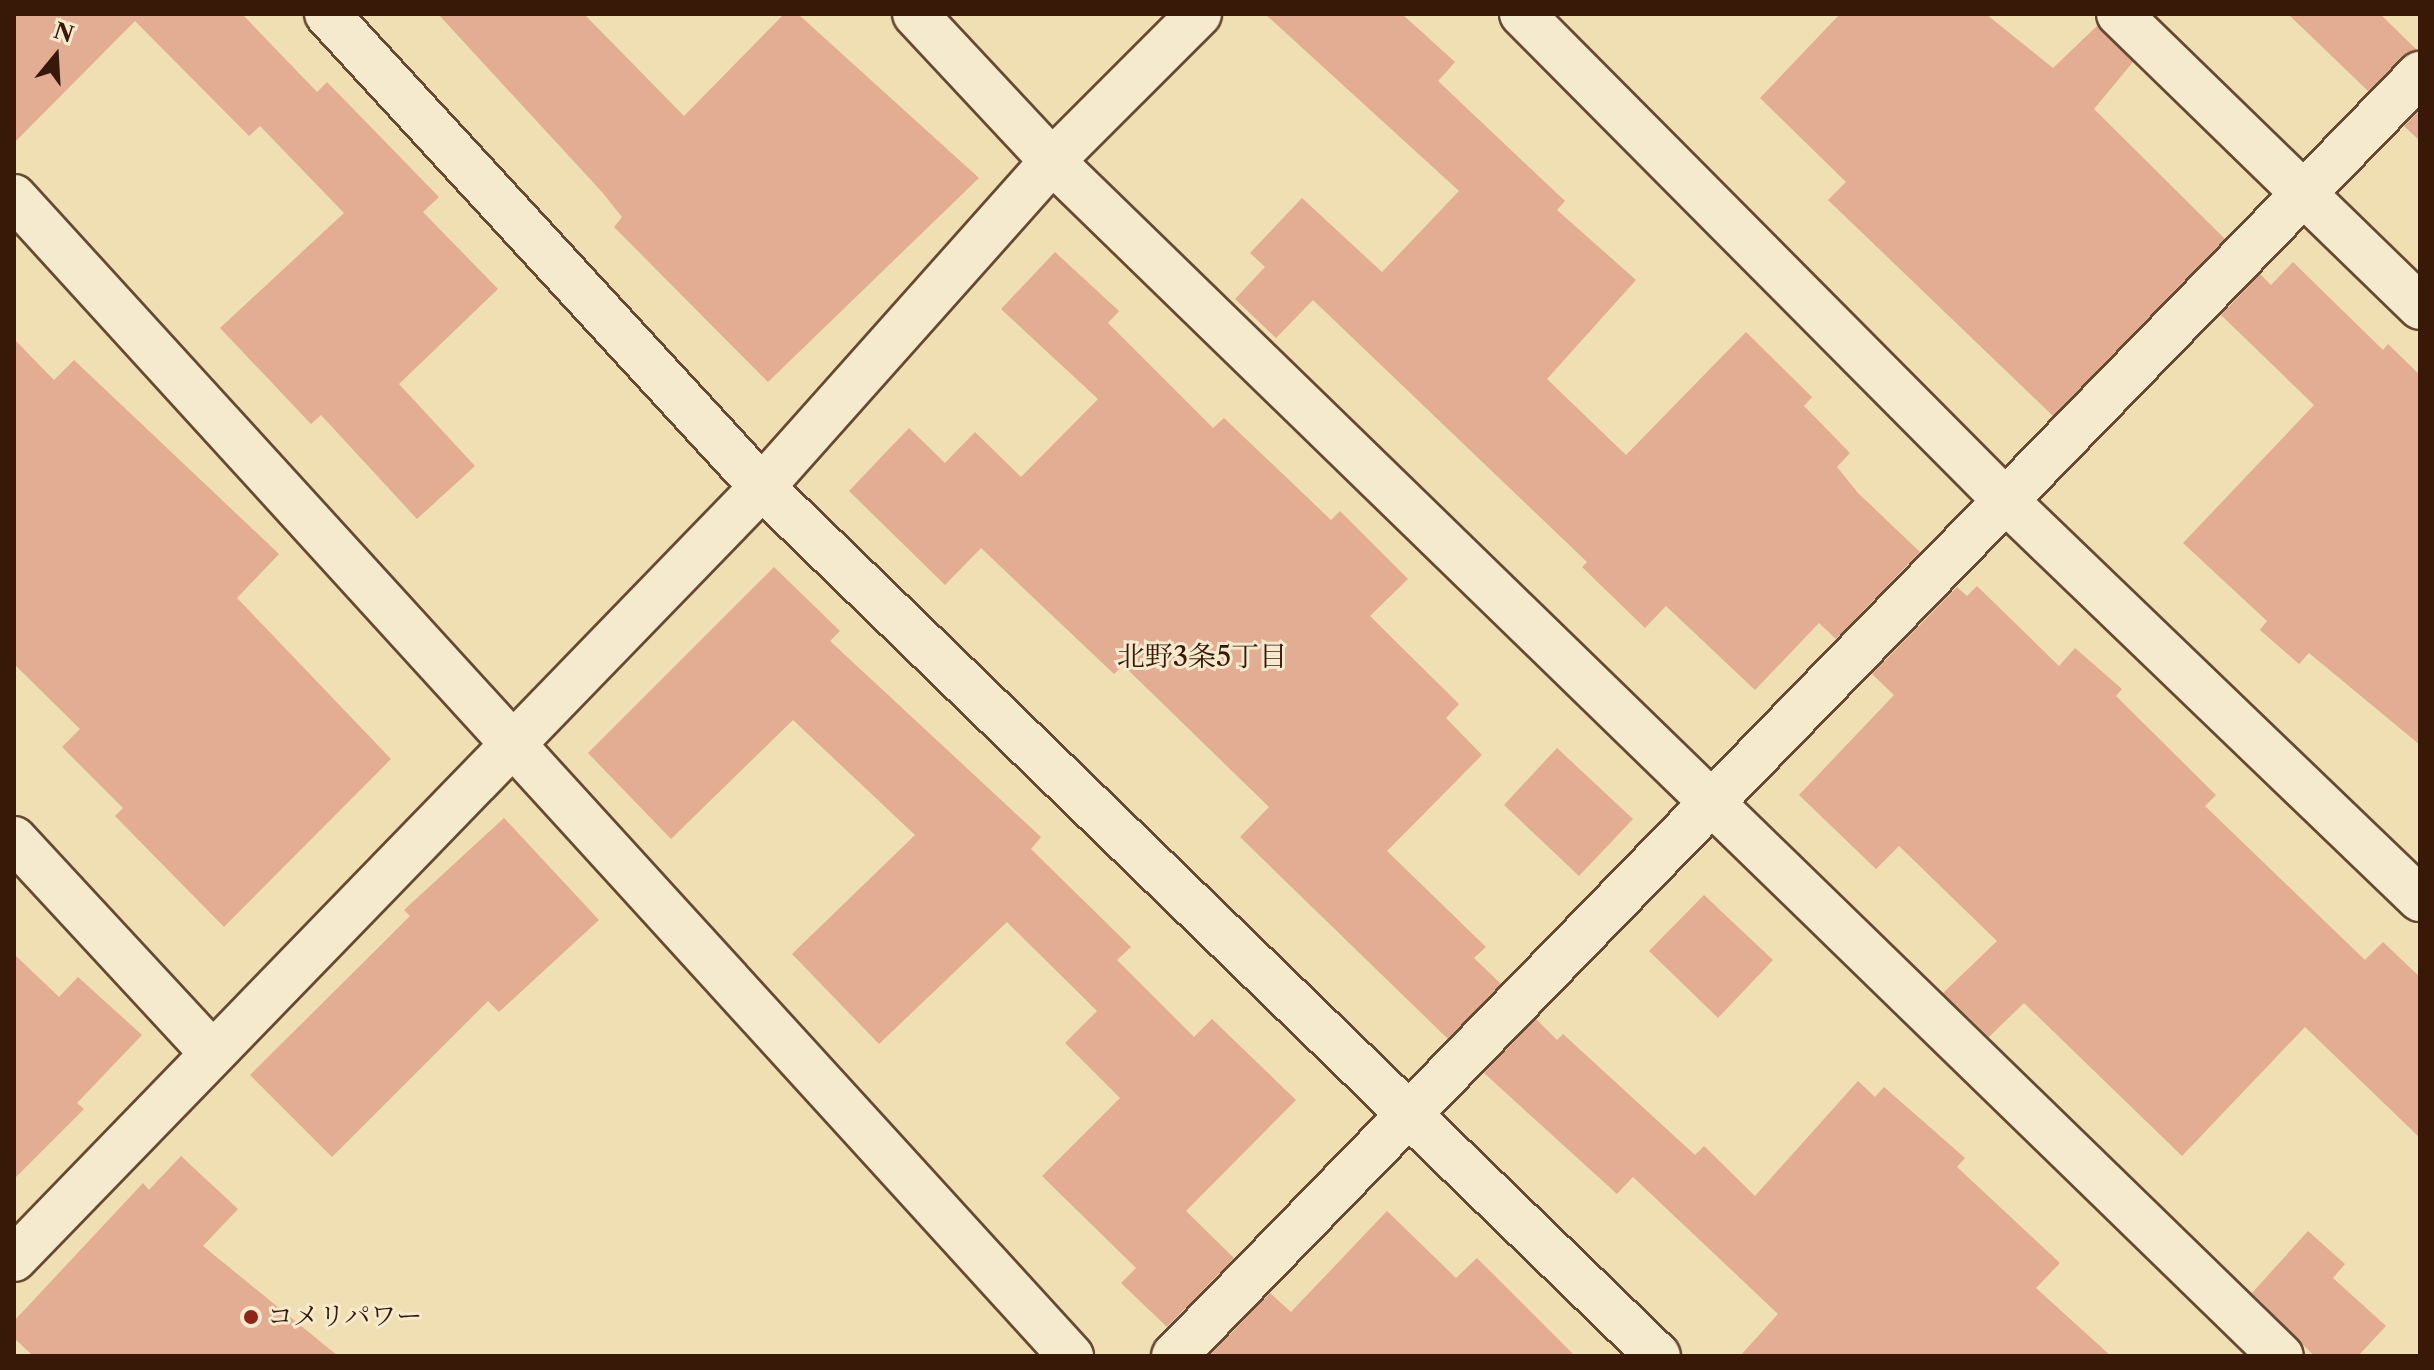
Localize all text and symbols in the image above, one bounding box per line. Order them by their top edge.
north arrow [16,16,96,96]
text: N [50,17,77,48]
district label: 北野3条5丁目 [1117,639,1287,673]
place label: コメリパワー [267,1301,423,1333]
marker: コメリパワー [242,1308,260,1326]

